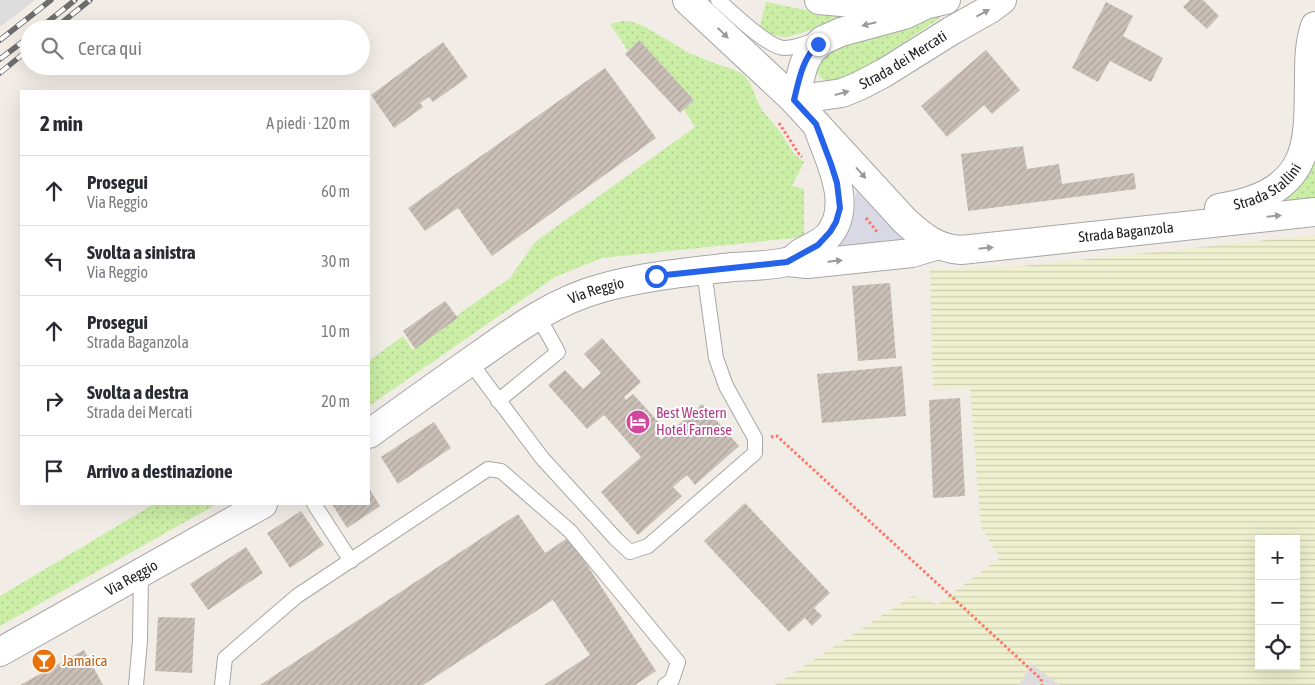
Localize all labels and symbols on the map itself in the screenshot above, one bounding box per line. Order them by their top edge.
one-way arrow [976,9,991,17]
one-way arrow [861,20,876,28]
one-way arrow [716,27,728,39]
street label: Strada dei Mercati [856,27,950,92]
route end [807,33,830,56]
one-way arrow [835,88,850,96]
street label: Strada Stallini [1232,160,1304,213]
one-way arrow [855,166,867,178]
one-way arrow [1267,212,1283,220]
street label: Strada Baganzola [1077,218,1174,245]
one-way arrow [978,244,994,252]
one-way arrow [827,257,843,265]
route start [645,265,668,288]
street label: Via Reggio [566,274,626,307]
place label: Best Western Hotel Farnese [656,404,732,438]
hotel icon: Best Western Hotel Farnese [625,409,651,435]
street label: Via Reggio [102,556,160,599]
bar icon: Jamaica [31,648,57,674]
place label: Jamaica [62,652,108,669]

